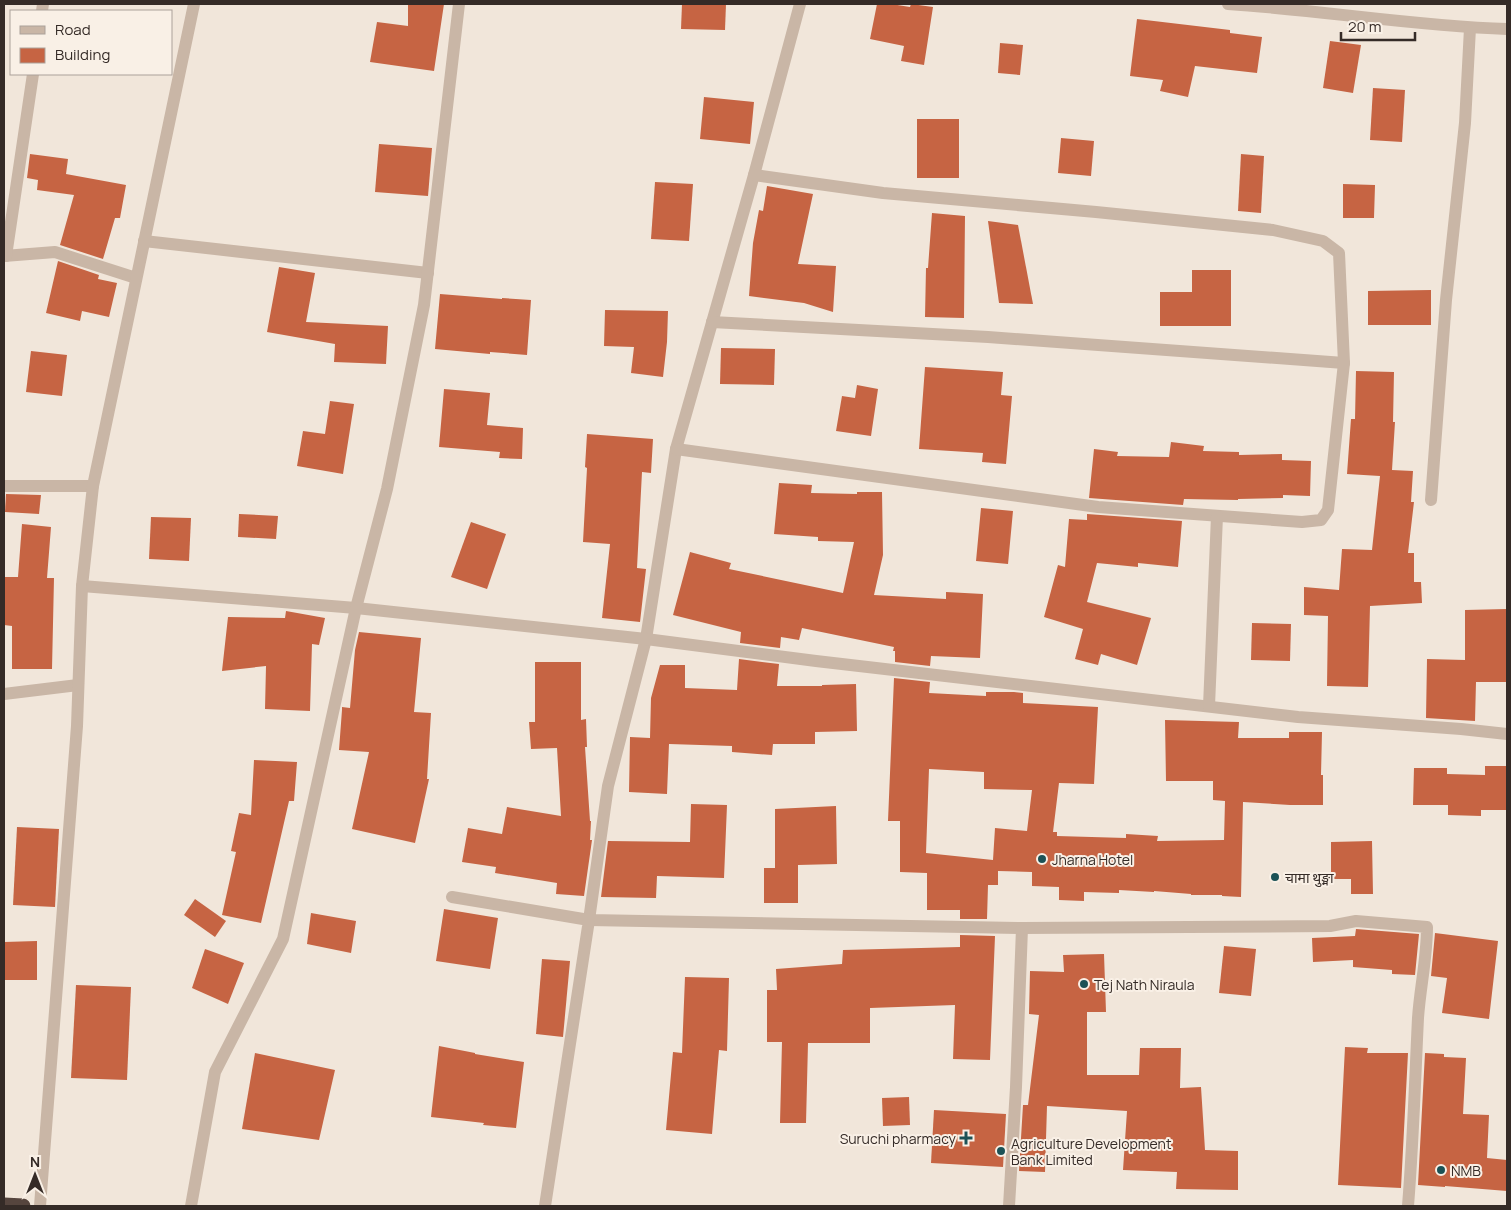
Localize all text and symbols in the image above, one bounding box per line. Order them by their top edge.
legend [10,10,172,75]
scale bar [1341,10,1415,42]
text: 20 m [1348,16,1381,37]
text: Road [55,19,91,40]
text: Building [55,44,110,65]
place label: Jharna Hotel [1052,850,1133,869]
marker: Jharna Hotel [1036,853,1048,865]
place label: चामा थुङ्मा [1285,868,1334,888]
marker: चामा थुङ्मा [1269,871,1281,883]
place label: Tej Nath Niraula [1094,975,1195,994]
marker: Tej Nath Niraula [1078,978,1090,990]
place label: Suruchi pharmacy [840,1129,957,1148]
marker: Suruchi pharmacy [960,1132,972,1144]
place label: Agriculture Development Bank Limited [1011,1134,1172,1169]
marker: Agriculture Development Bank Limited [995,1145,1007,1157]
north arrow [10,1150,60,1200]
text: N [30,1152,40,1171]
place label: NMB [1451,1161,1481,1180]
marker: NMB [1435,1164,1447,1176]

